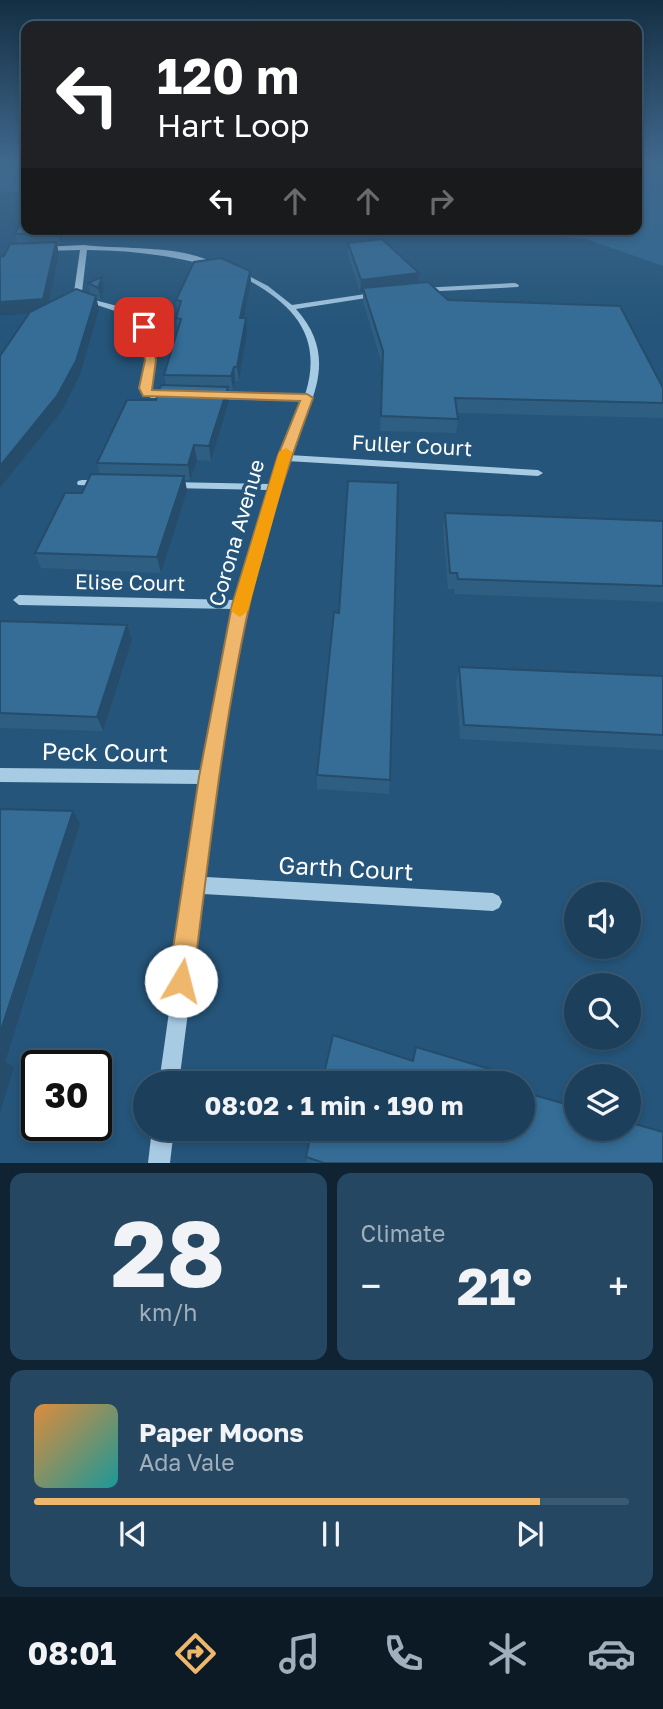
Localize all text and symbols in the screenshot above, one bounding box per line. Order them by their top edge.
text: 120 m [157,46,299,105]
icon: left [42,49,133,140]
text: Hart Loop [157,106,309,144]
icon: left [203,182,241,220]
icon: ahead [276,182,314,220]
icon: ahead [349,182,387,220]
icon: right [422,182,460,220]
pin [114,297,174,357]
icon: arrive [125,308,163,346]
street label: Fuller Court [351,429,473,461]
street label: Corona Avenue [203,456,269,609]
street label: Elise Court [75,568,185,596]
street label: Peck Court [41,736,169,767]
street label: Garth Court [278,849,414,886]
map controls [564,882,641,1141]
button: sound [564,882,641,959]
position arrow [144,944,218,1018]
button: search [564,973,641,1050]
speed limit sign: 30 [21,1050,112,1141]
button: layers [564,1064,641,1141]
text: 08:02 · 1 min · 190 m [205,1090,463,1121]
text: 28 [111,1198,225,1307]
text: Climate [361,1219,445,1247]
text: 21° [457,1254,532,1316]
text: − [361,1263,381,1308]
text: + [608,1263,629,1308]
text: km/h [139,1298,198,1326]
text: Paper Moons [139,1417,304,1448]
text: Ada Vale [139,1448,235,1476]
icon: previous [114,1515,152,1553]
icon: pause [312,1515,350,1553]
icon: next [511,1515,549,1553]
icon: directions [171,1629,220,1678]
icon: music [275,1629,324,1678]
icon: phone [379,1629,428,1678]
icon: climate [483,1629,532,1678]
icon: car [587,1629,636,1678]
text: 08:01 [27,1634,116,1672]

